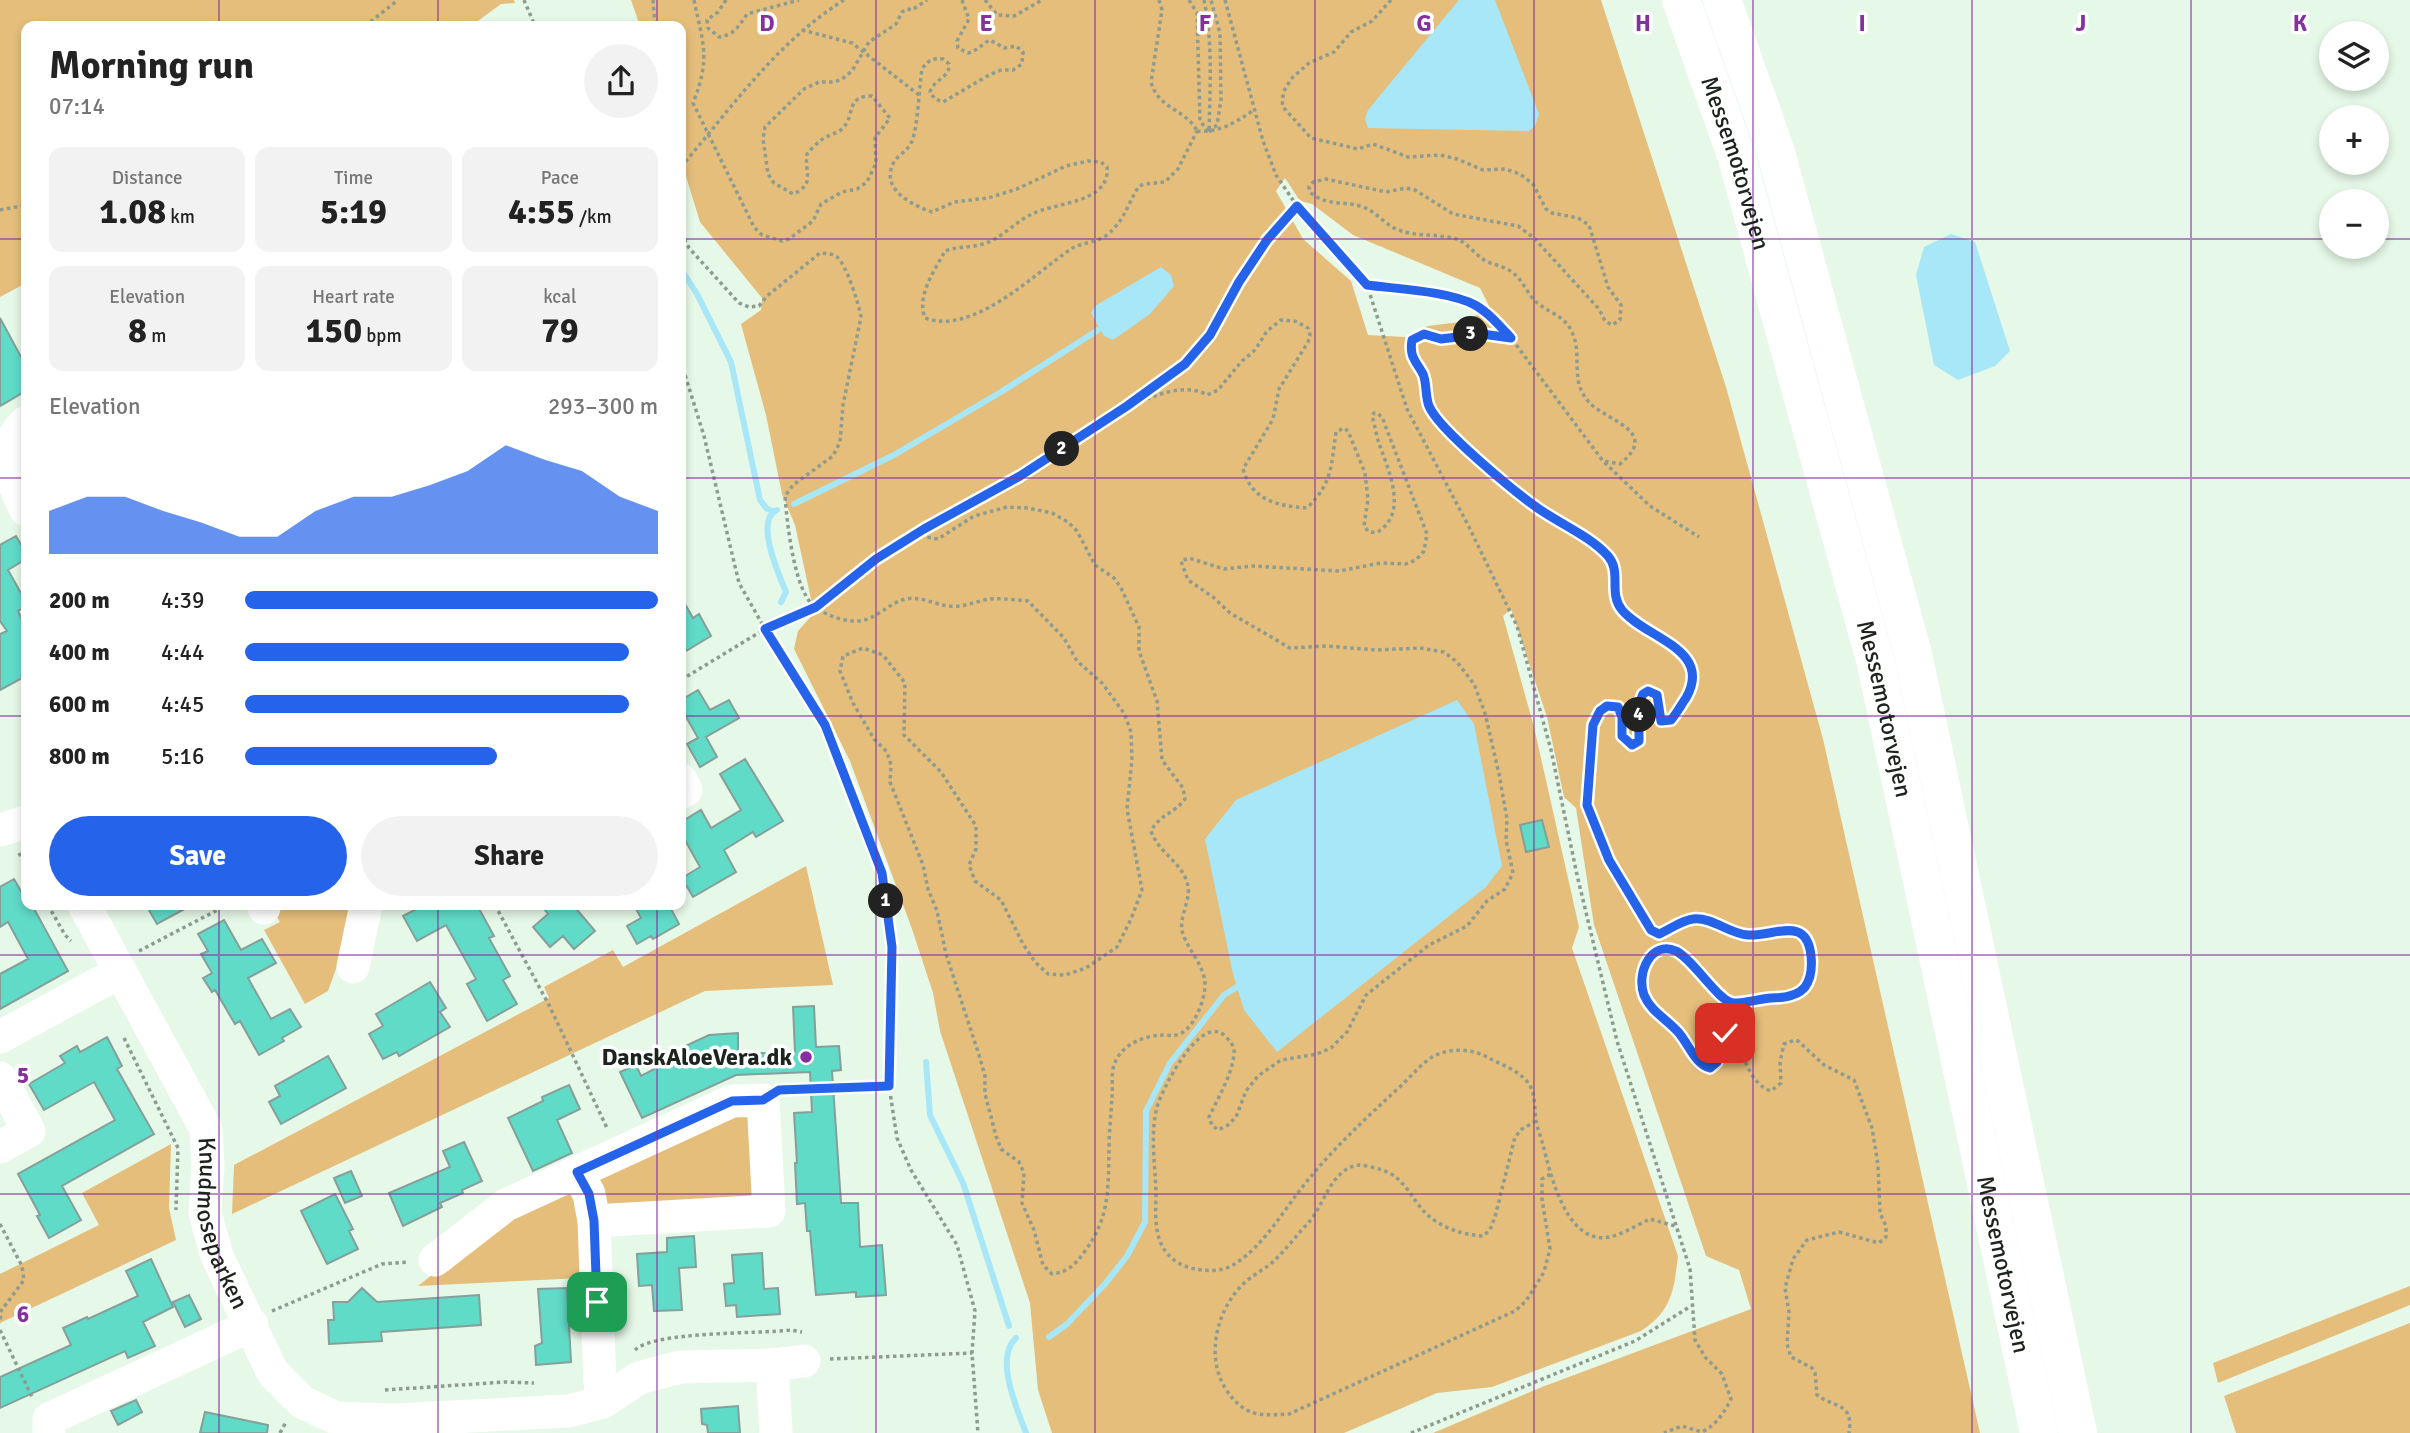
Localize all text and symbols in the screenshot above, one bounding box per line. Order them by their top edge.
text: D [759,9,775,38]
text: E [979,9,993,38]
text: F [1199,9,1211,38]
text: G [1416,9,1432,38]
text: H [1635,9,1651,38]
text: I [1858,9,1866,38]
text: J [2076,9,2086,38]
text: K [2293,9,2308,38]
map controls [2319,21,2389,259]
button: layers [2319,21,2389,91]
text: Morning run [49,42,254,89]
button: share [584,44,658,118]
street label: Messemotorvejen [1694,72,1777,253]
text: 07:14 [49,92,105,121]
button: + [2319,105,2389,175]
text: Distance [112,166,183,190]
text: Time [334,166,373,190]
text: Pace [541,166,579,190]
button: − [2319,189,2389,259]
text: 1.08 [99,190,166,233]
text: 5:19 [320,190,387,233]
text: 4:55 [508,190,575,233]
text: km [166,205,195,229]
text: /km [575,205,612,229]
text: Elevation [109,285,185,309]
text: Heart rate [312,285,395,309]
text: kcal [543,285,576,309]
text: 8 [128,309,147,352]
text: 150 [305,309,362,352]
text: 79 [541,309,579,352]
pin: 3 [1454,316,1488,352]
text: 3 [1465,321,1476,345]
text: m [147,324,166,348]
text: bpm [362,324,402,348]
text: Elevation [49,392,141,421]
text: 293–300 m [548,392,658,421]
pin: 2 [1044,432,1080,466]
text: 2 [1056,436,1067,460]
text: 200 m [49,586,110,615]
text: 4:39 [161,586,204,615]
street label: Messemotorvejen [1850,617,1919,800]
text: 400 m [49,638,110,667]
text: 4:44 [161,638,204,667]
text: 600 m [49,690,110,719]
text: 4:45 [161,690,204,719]
pin: 4 [1622,698,1656,732]
text: 4 [1633,702,1644,726]
text: 800 m [49,742,110,771]
text: 5:16 [161,742,204,771]
button: Save [49,816,347,896]
button: Share [361,816,658,896]
pin: 1 [868,884,903,918]
text: 1 [880,888,891,912]
pin [1695,1003,1755,1063]
icon: check [1706,1014,1744,1052]
place label: DanskAloeVera.dk [602,1042,792,1072]
marker: DanskAloeVera.dk [798,1049,814,1065]
text: 5 [17,1061,29,1090]
street label: Knudmoseparken [190,1136,255,1314]
street label: Messemotorvejen [1970,1173,2037,1356]
pin [567,1272,627,1332]
icon: arrive [578,1283,616,1321]
text: 6 [17,1300,29,1329]

